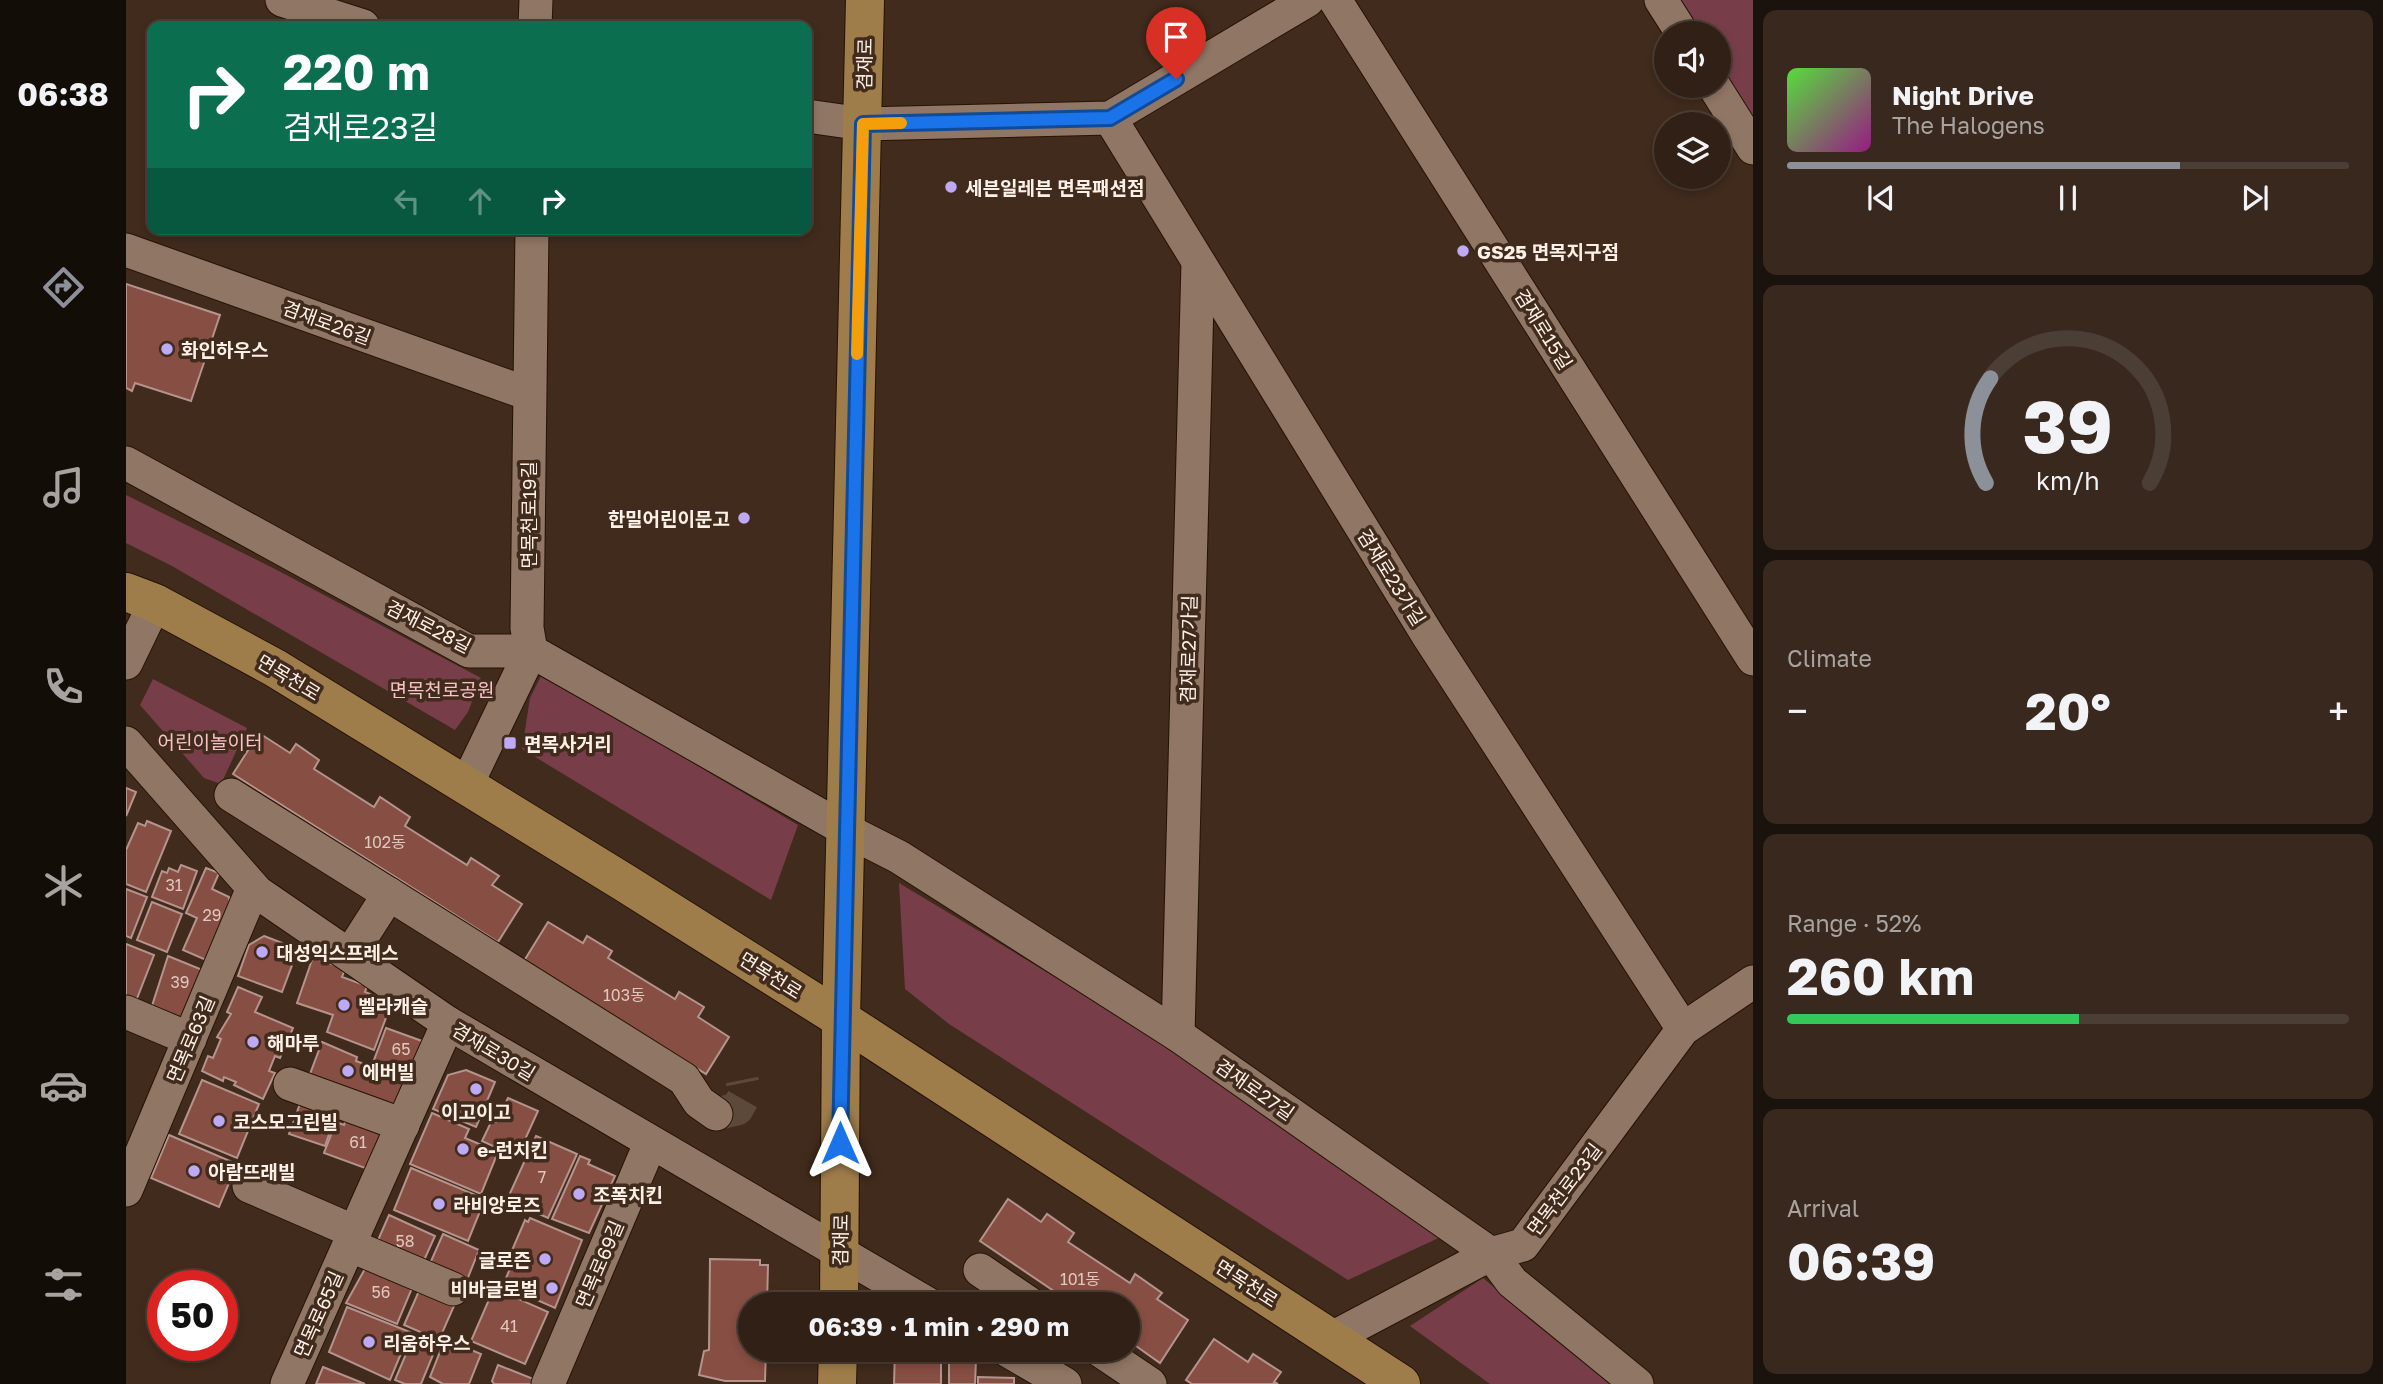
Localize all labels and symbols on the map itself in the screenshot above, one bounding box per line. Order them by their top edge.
pin [1146,7,1206,79]
street label: 겸재로 [852,38,876,90]
place label: 세븐일레븐 면목패션점 [965,176,1145,199]
marker: 세븐일레븐 면목패션점 [943,179,959,195]
place label: GS25 면목지구점 [1477,240,1619,263]
marker: GS25 면목지구점 [1455,243,1471,259]
street label: 겸재로15길 [1510,285,1578,373]
street label: 겸재로26길 [280,295,374,349]
place label: 화인하우스 [181,338,268,361]
marker: 화인하우스 [159,341,175,357]
street label: 면목천로19길 [517,461,540,569]
place label: 한밀어린이문고 [608,507,730,530]
marker: 한밀어린이문고 [736,510,752,526]
street label: 겸재로23가길 [1353,524,1431,630]
street label: 겸재로28길 [383,595,475,657]
street label: 겸재로27가길 [1176,595,1200,703]
street label: 면목천로 [253,649,325,705]
park label: 면목천로공원 [390,678,494,701]
park label: 어린이놀이터 [158,730,262,753]
place label: 면목사거리 [524,732,611,755]
marker: 면목사거리 [502,735,518,751]
house number: 102동 [364,832,406,852]
house number: 31 [165,875,183,895]
house number: 29 [203,905,221,925]
place label: 대성익스프레스 [276,941,398,964]
marker: 대성익스프레스 [254,944,270,960]
street label: 면목천로 [735,947,807,1003]
house number: 39 [170,972,190,992]
house number: 103동 [603,985,645,1005]
street label: 면목로63길 [161,992,219,1086]
place label: 벨라캐슬 [358,994,428,1017]
marker: 벨라캐슬 [336,997,352,1013]
street label: 겸재로30길 [448,1017,540,1085]
place label: 해마루 [267,1031,319,1054]
marker: 해마루 [245,1034,261,1050]
house number: 65 [392,1039,410,1059]
street label: 겸재로27길 [1211,1053,1299,1125]
place label: 에버빌 [362,1060,414,1083]
marker: 에버빌 [340,1063,356,1079]
marker: 이고이고 [468,1081,484,1097]
place label: 이고이고 [441,1100,511,1123]
position arrow [803,1106,877,1180]
place label: 코스모그린빌 [233,1110,338,1133]
marker: 코스모그린빌 [211,1113,227,1129]
house number: 61 [349,1132,367,1152]
place label: e-런치킨 [477,1138,548,1161]
street label: 면목천로23길 [1522,1138,1606,1240]
marker: e-런치킨 [455,1141,471,1157]
place label: 아람뜨래빌 [208,1160,295,1183]
marker: 아람뜨래빌 [186,1163,202,1179]
house number: 7 [538,1167,546,1187]
place label: 조폭치킨 [593,1183,663,1206]
marker: 조폭치킨 [571,1186,587,1202]
place label: 라비앙로즈 [453,1193,540,1216]
marker: 라비앙로즈 [431,1196,447,1212]
street label: 겸재로 [828,1214,852,1266]
street label: 면목로69길 [570,1217,628,1311]
house number: 58 [395,1231,415,1251]
place label: 글로즌 [479,1248,531,1271]
marker: 글로즌 [537,1251,553,1267]
street label: 면목천로 [1211,1254,1283,1312]
street label: 면목로65길 [289,1267,347,1361]
house number: 101동 [1060,1269,1100,1289]
speed limit sign: 50 [147,1270,238,1361]
place label: 비바글로벌 [451,1277,538,1300]
marker: 비바글로벌 [544,1280,560,1296]
house number: 56 [372,1282,390,1302]
house number: 41 [500,1316,518,1336]
place label: 리움하우스 [383,1331,470,1354]
marker: 리움하우스 [361,1334,377,1350]

